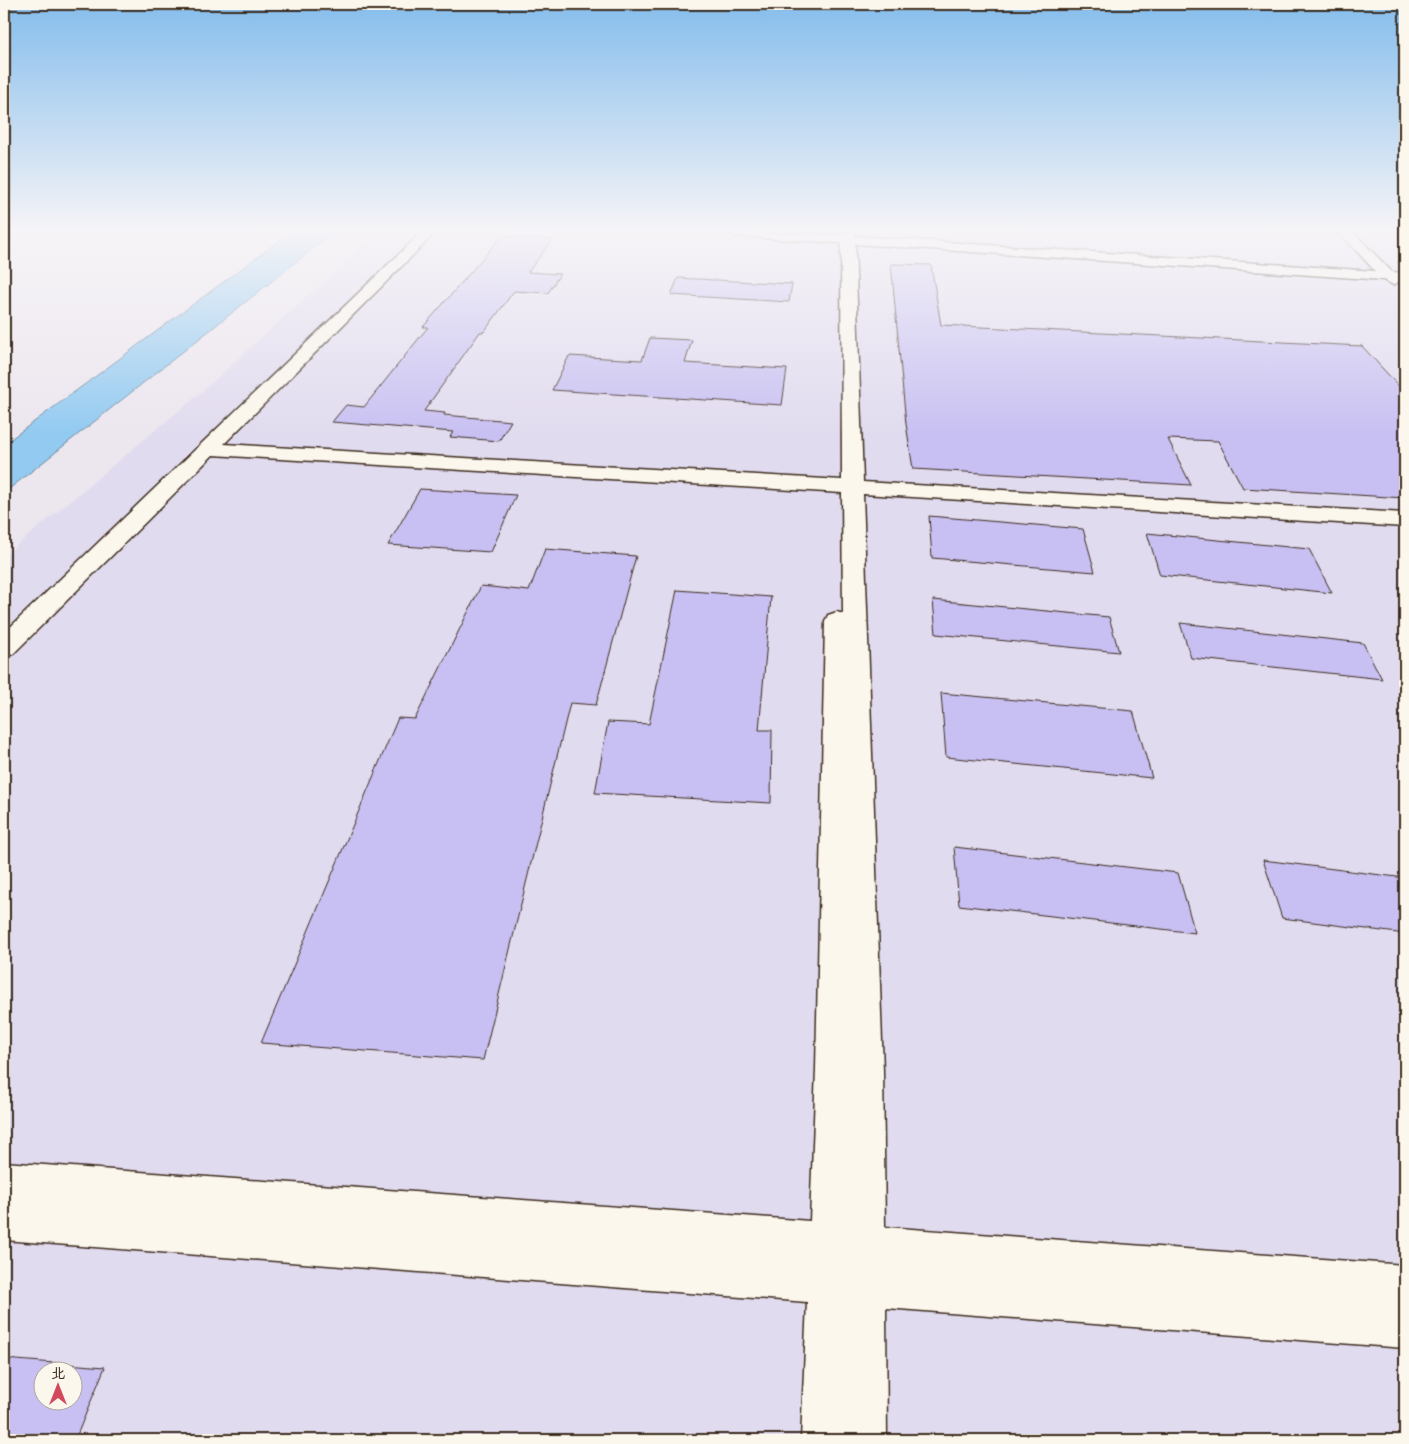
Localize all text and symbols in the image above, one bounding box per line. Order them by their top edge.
north arrow [32,1362,82,1412]
text: 北 [51,1364,65,1382]

